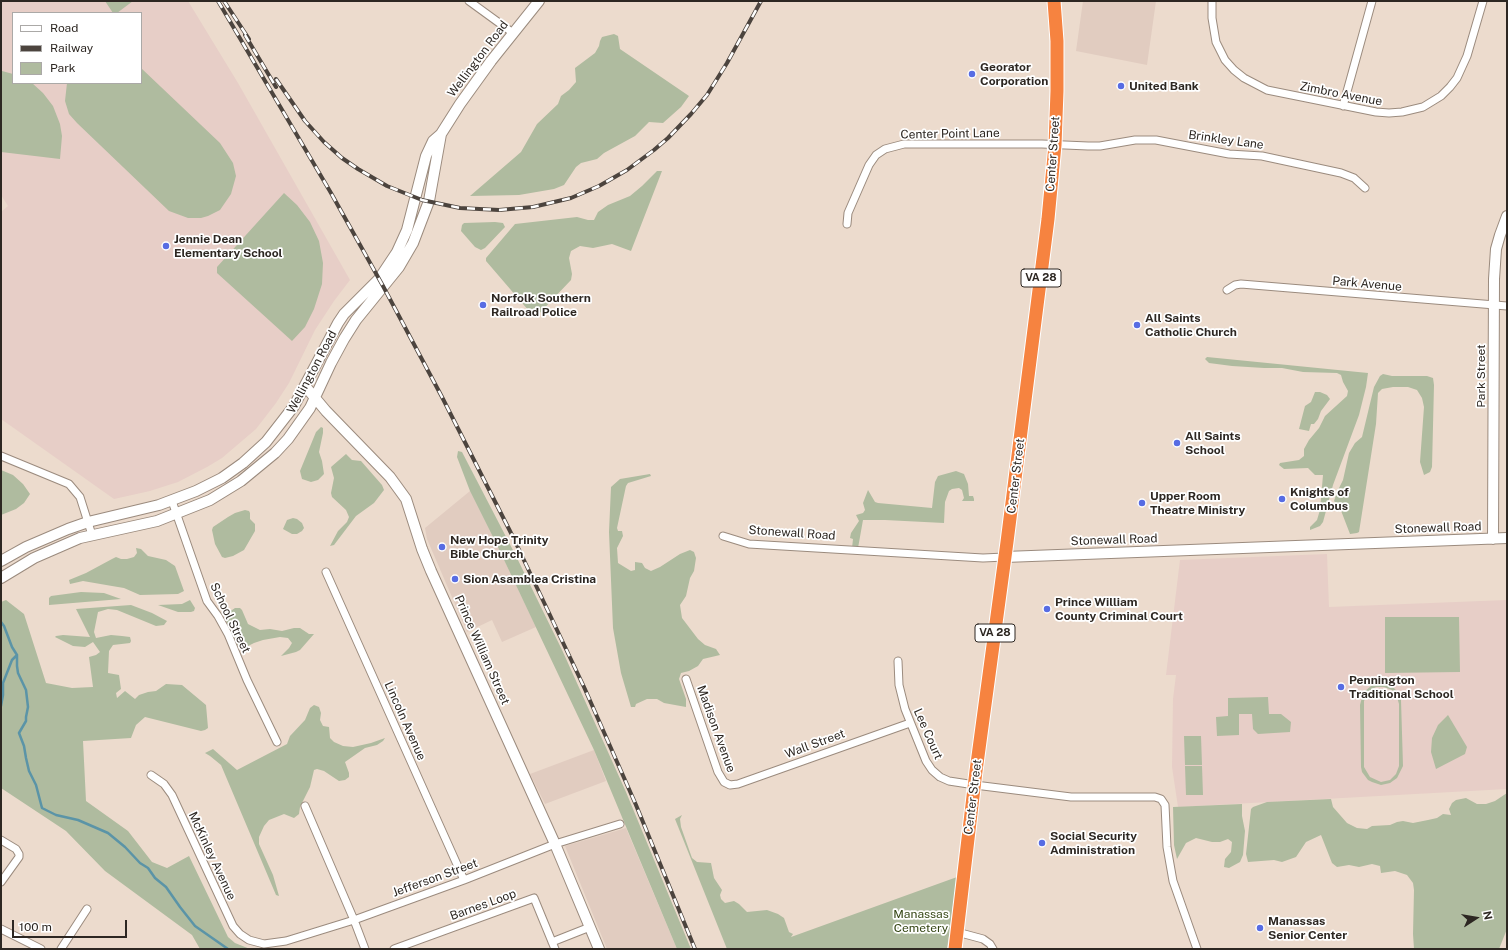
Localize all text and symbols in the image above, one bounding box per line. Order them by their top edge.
legend [12,12,142,84]
street label: Wellington Road [445,18,511,100]
text: Road [50,21,78,35]
text: Railway [50,41,93,55]
place label: Georator Corporation [980,60,1048,88]
text: Park [50,61,76,75]
marker: Georator Corporation [967,69,977,79]
place label: United Bank [1129,79,1199,93]
street label: Zimbro Avenue [1299,79,1383,109]
marker: United Bank [1116,81,1126,91]
street label: Center Street [1043,116,1063,192]
street label: Center Point Lane [900,126,1000,142]
street label: Brinkley Lane [1187,128,1265,152]
place label: Jennie Dean Elementary School [174,232,283,260]
marker: Jennie Dean Elementary School [161,241,171,251]
road number: VA 28 [1021,269,1061,287]
street label: Park Avenue [1332,274,1402,294]
place label: Norfolk Southern Railroad Police [491,291,591,319]
marker: Norfolk Southern Railroad Police [478,300,488,310]
place label: All Saints Catholic Church [1145,311,1237,339]
marker: All Saints Catholic Church [1132,320,1142,330]
street label: Wellington Road [284,328,340,416]
street label: Park Street [1474,344,1488,408]
place label: All Saints School [1185,429,1241,457]
street label: Center Street [1004,438,1028,514]
marker: All Saints School [1172,438,1182,448]
place label: Knights of Columbus [1290,485,1349,513]
place label: Upper Room Theatre Ministry [1150,489,1245,517]
marker: Knights of Columbus [1277,494,1287,504]
marker: Upper Room Theatre Ministry [1137,498,1147,508]
street label: Stonewall Road [1394,519,1482,537]
street label: Stonewall Road [748,523,836,543]
street label: Stonewall Road [1070,531,1158,549]
place label: New Hope Trinity Bible Church [450,533,548,561]
marker: New Hope Trinity Bible Church [437,542,447,552]
place label: Sion Asamblea Cristina [463,572,596,586]
marker: Sion Asamblea Cristina [450,574,460,584]
street label: School Street [207,580,253,656]
street label: Prince William Street [451,593,513,707]
place label: Prince William County Criminal Court [1055,595,1183,623]
marker: Prince William County Criminal Court [1042,604,1052,614]
road number: VA 28 [975,624,1015,642]
place label: Pennington Traditional School [1349,673,1454,701]
street label: Lincoln Avenue [381,679,429,763]
marker: Pennington Traditional School [1336,682,1346,692]
street label: Madison Avenue [694,684,738,774]
street label: Lee Court [910,706,946,762]
street label: Wall Street [783,727,847,761]
street label: Center Street [961,759,985,835]
street label: McKinley Avenue [185,810,239,902]
place label: Social Security Administration [1050,829,1137,857]
marker: Social Security Administration [1037,838,1047,848]
street label: Jefferson Street [390,856,480,900]
street label: Barnes Loop [448,886,518,924]
north arrow [1456,898,1496,938]
park label: Manassas Cemetery [893,907,949,935]
text: N [1481,910,1495,921]
scale bar [14,912,129,938]
place label: Manassas Senior Center [1268,914,1347,942]
text: 100 m [19,920,52,934]
marker: Manassas Senior Center [1255,923,1265,933]

